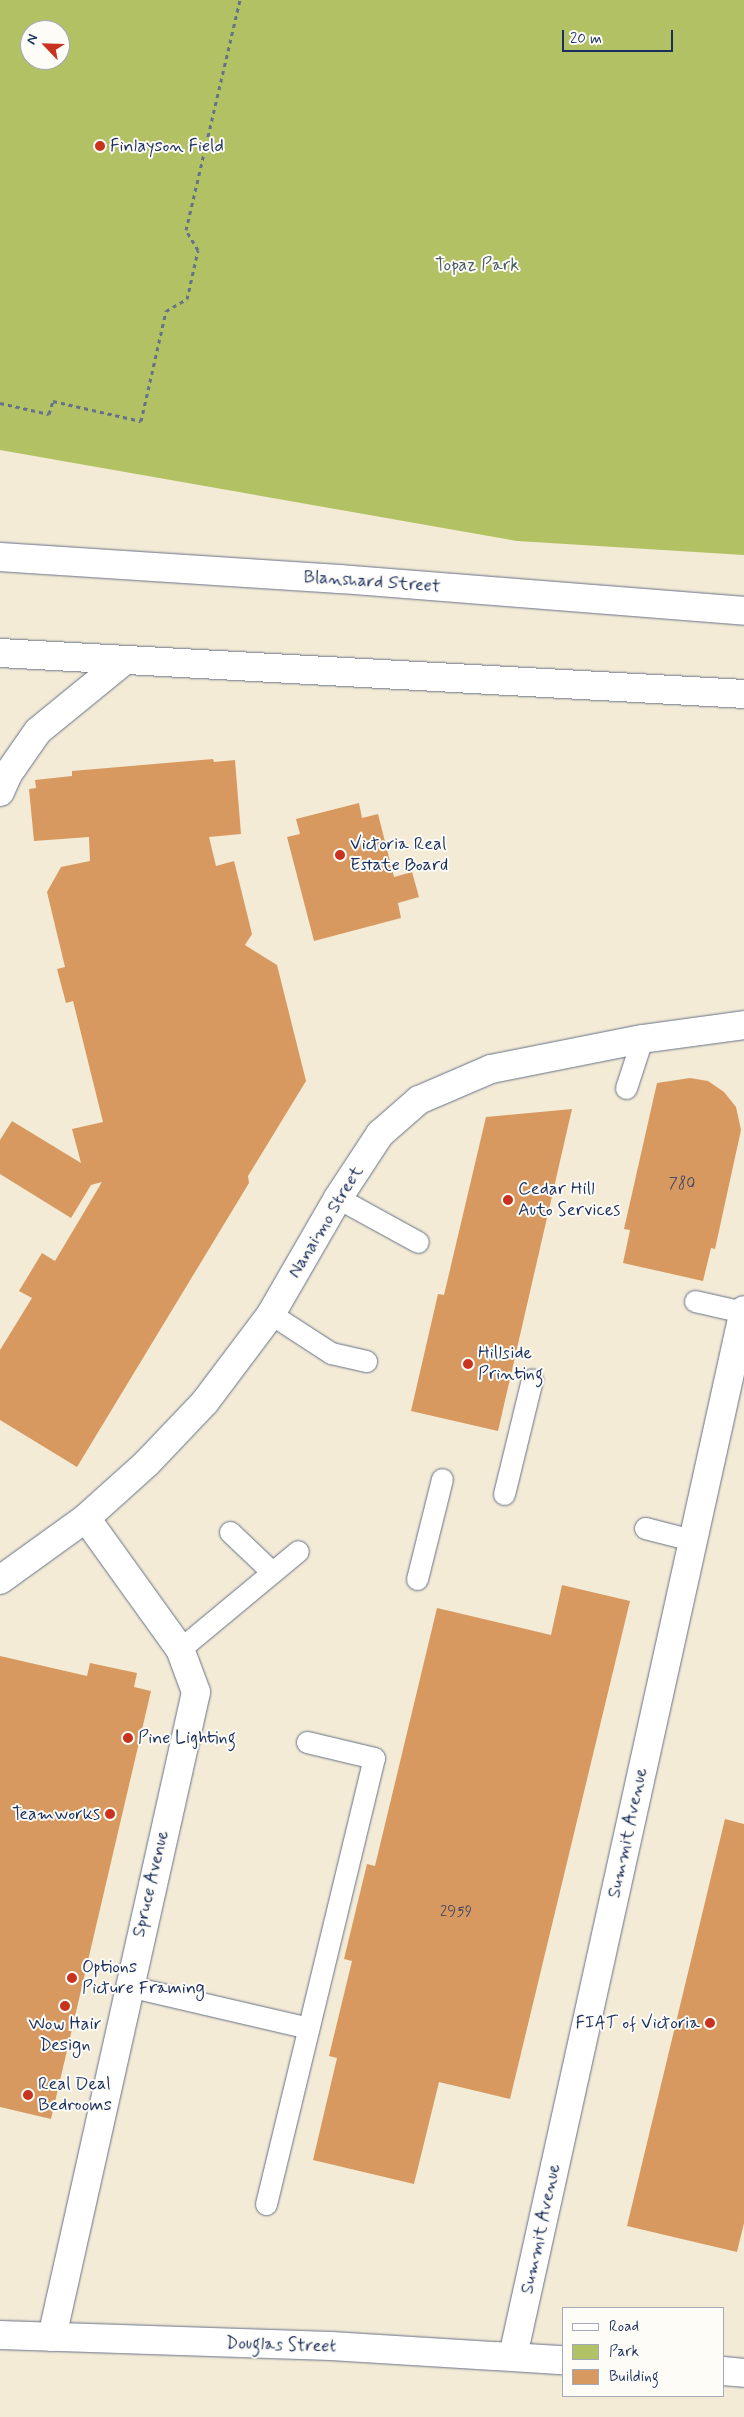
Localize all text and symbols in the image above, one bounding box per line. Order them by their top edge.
north arrow [20,20,70,70]
scale bar [564,20,675,52]
text: 20 m [570,29,602,49]
text: N [22,31,42,47]
place label: Finlayson Field [110,135,224,157]
marker: Finlayson Field [94,140,106,152]
park label: Topaz Park [436,254,518,276]
street label: Blanshard Street [303,566,441,598]
place label: Victoria Real Estate Board [350,834,449,876]
marker: Victoria Real Estate Board [334,849,346,861]
street label: Nanaimo Street [284,1162,368,1282]
house number: 780 [669,1176,695,1194]
place label: Cedar Hill Auto Services [518,1179,619,1222]
marker: Cedar Hill Auto Services [502,1194,514,1206]
place label: Hillside Printing [478,1343,543,1386]
marker: Hillside Printing [462,1358,474,1370]
place label: Pine Lighting [138,1727,236,1749]
marker: Pine Lighting [122,1732,134,1744]
street label: Summit Avenue [604,1767,652,1899]
place label: Teamworks [12,1803,100,1825]
marker: Teamworks [104,1808,116,1820]
street label: Spruce Avenue [128,1827,174,1941]
house number: 2959 [440,1904,472,1922]
place label: Options Picture Framing [82,1957,206,2000]
marker: Options Picture Framing [66,1972,78,1984]
marker: Wow Hair Design [59,2000,71,2012]
place label: FIAT of Victoria [574,2012,700,2034]
place label: Wow Hair Design [28,2014,102,2056]
marker: FIAT of Victoria [704,2017,716,2029]
place label: Real Deal Bedrooms [38,2074,112,2116]
marker: Real Deal Bedrooms [22,2089,34,2101]
street label: Summit Avenue [517,2163,565,2295]
legend [562,2307,724,2397]
text: Road [609,2317,639,2337]
street label: Douglas Street [224,2332,338,2358]
text: Park [609,2342,639,2362]
text: Building [609,2367,659,2387]

